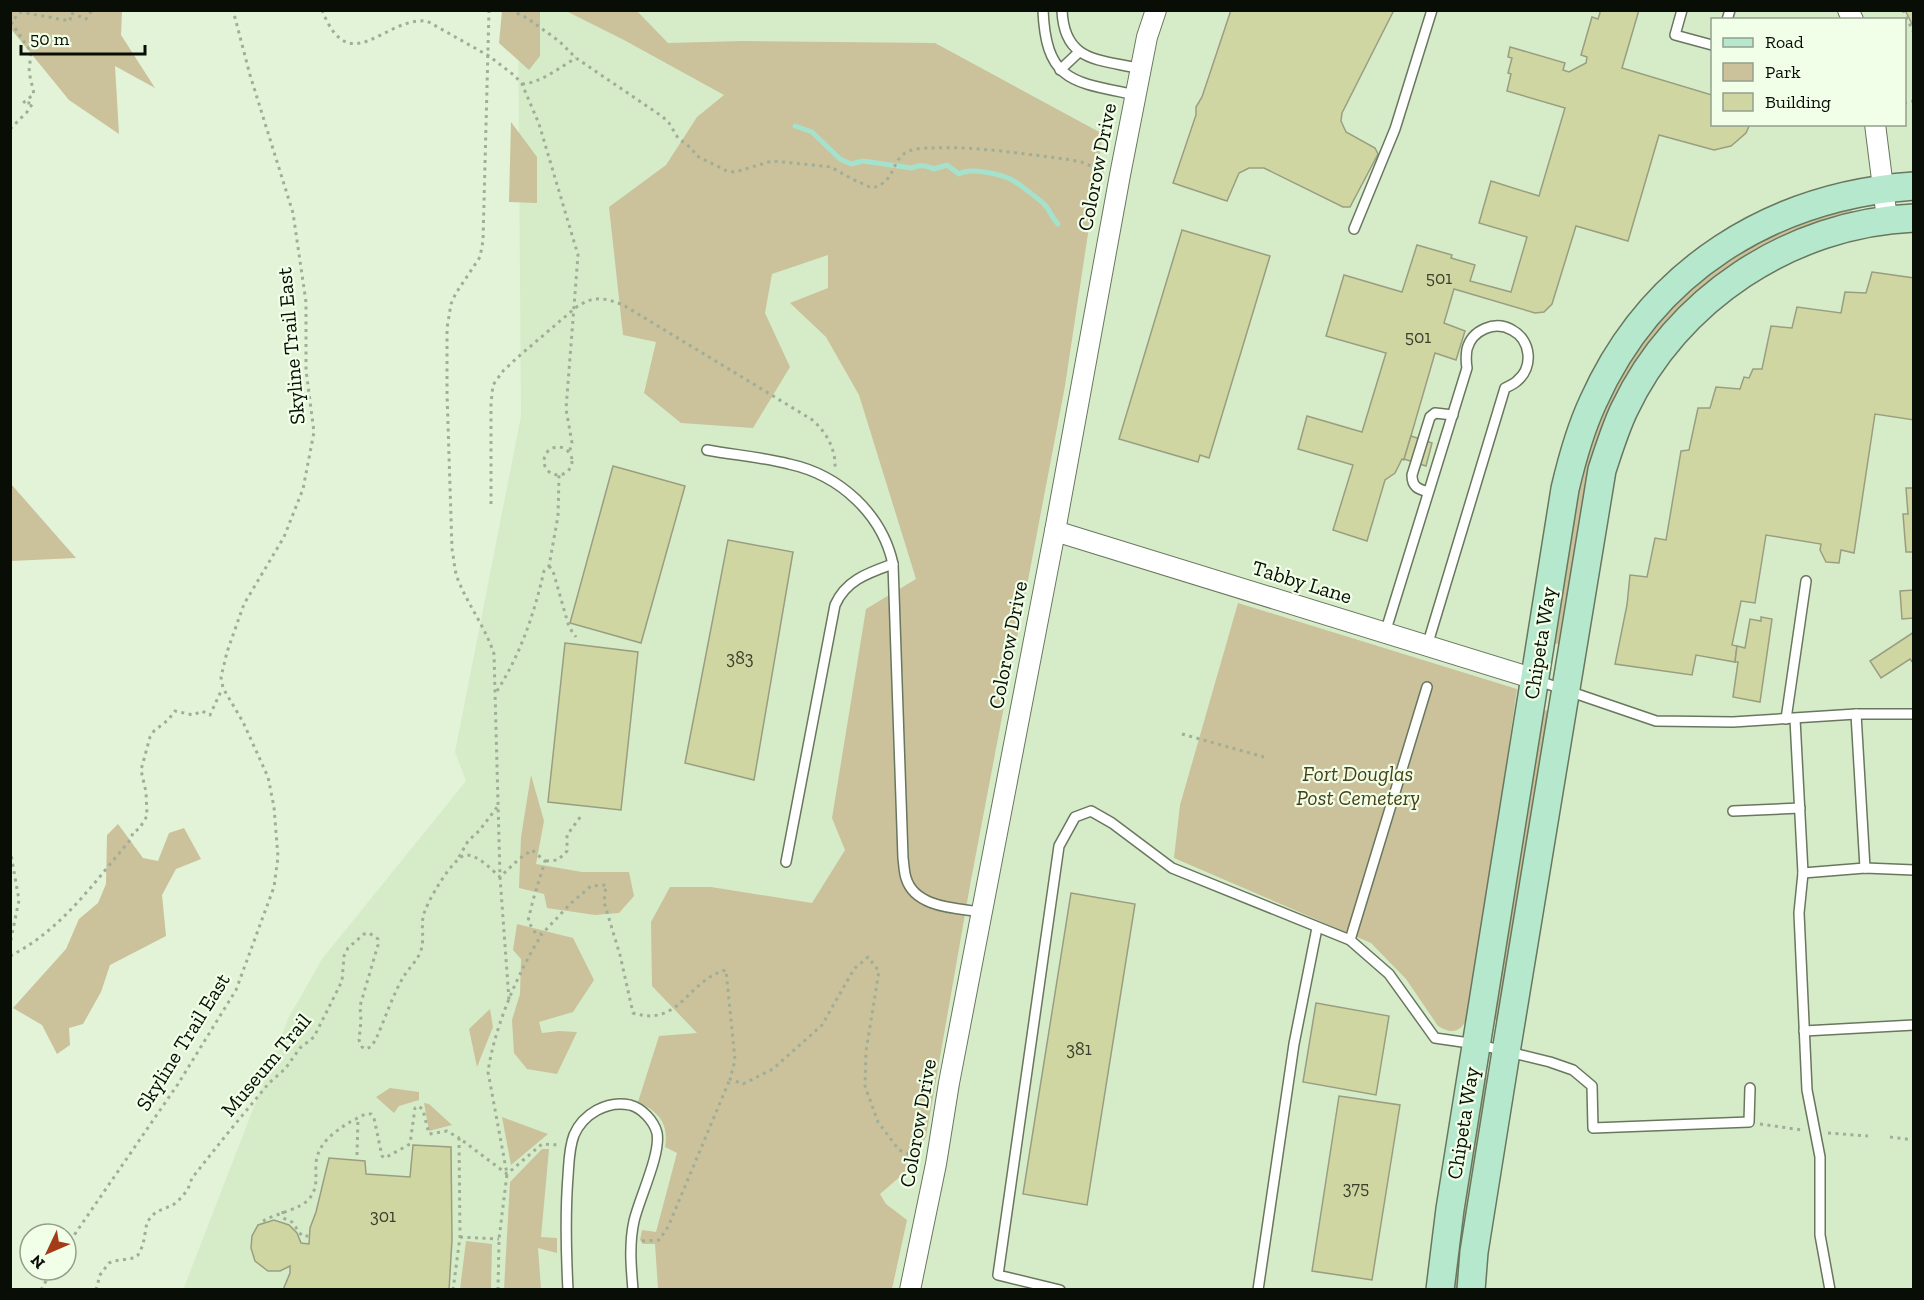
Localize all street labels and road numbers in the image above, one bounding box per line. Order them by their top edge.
street label: Colorow Drive [1072,101,1121,233]
street label: Skyline Trail East [271,266,310,426]
street label: Tabby Lane [1249,554,1355,609]
street label: Colorow Drive [983,579,1032,711]
street label: Chipeta Way [1518,585,1561,701]
street label: Skyline Trail East [130,968,235,1115]
street label: Museum Trail [215,1008,316,1121]
street label: Colorow Drive [894,1057,941,1189]
street label: Chipeta Way [1441,1065,1484,1181]

